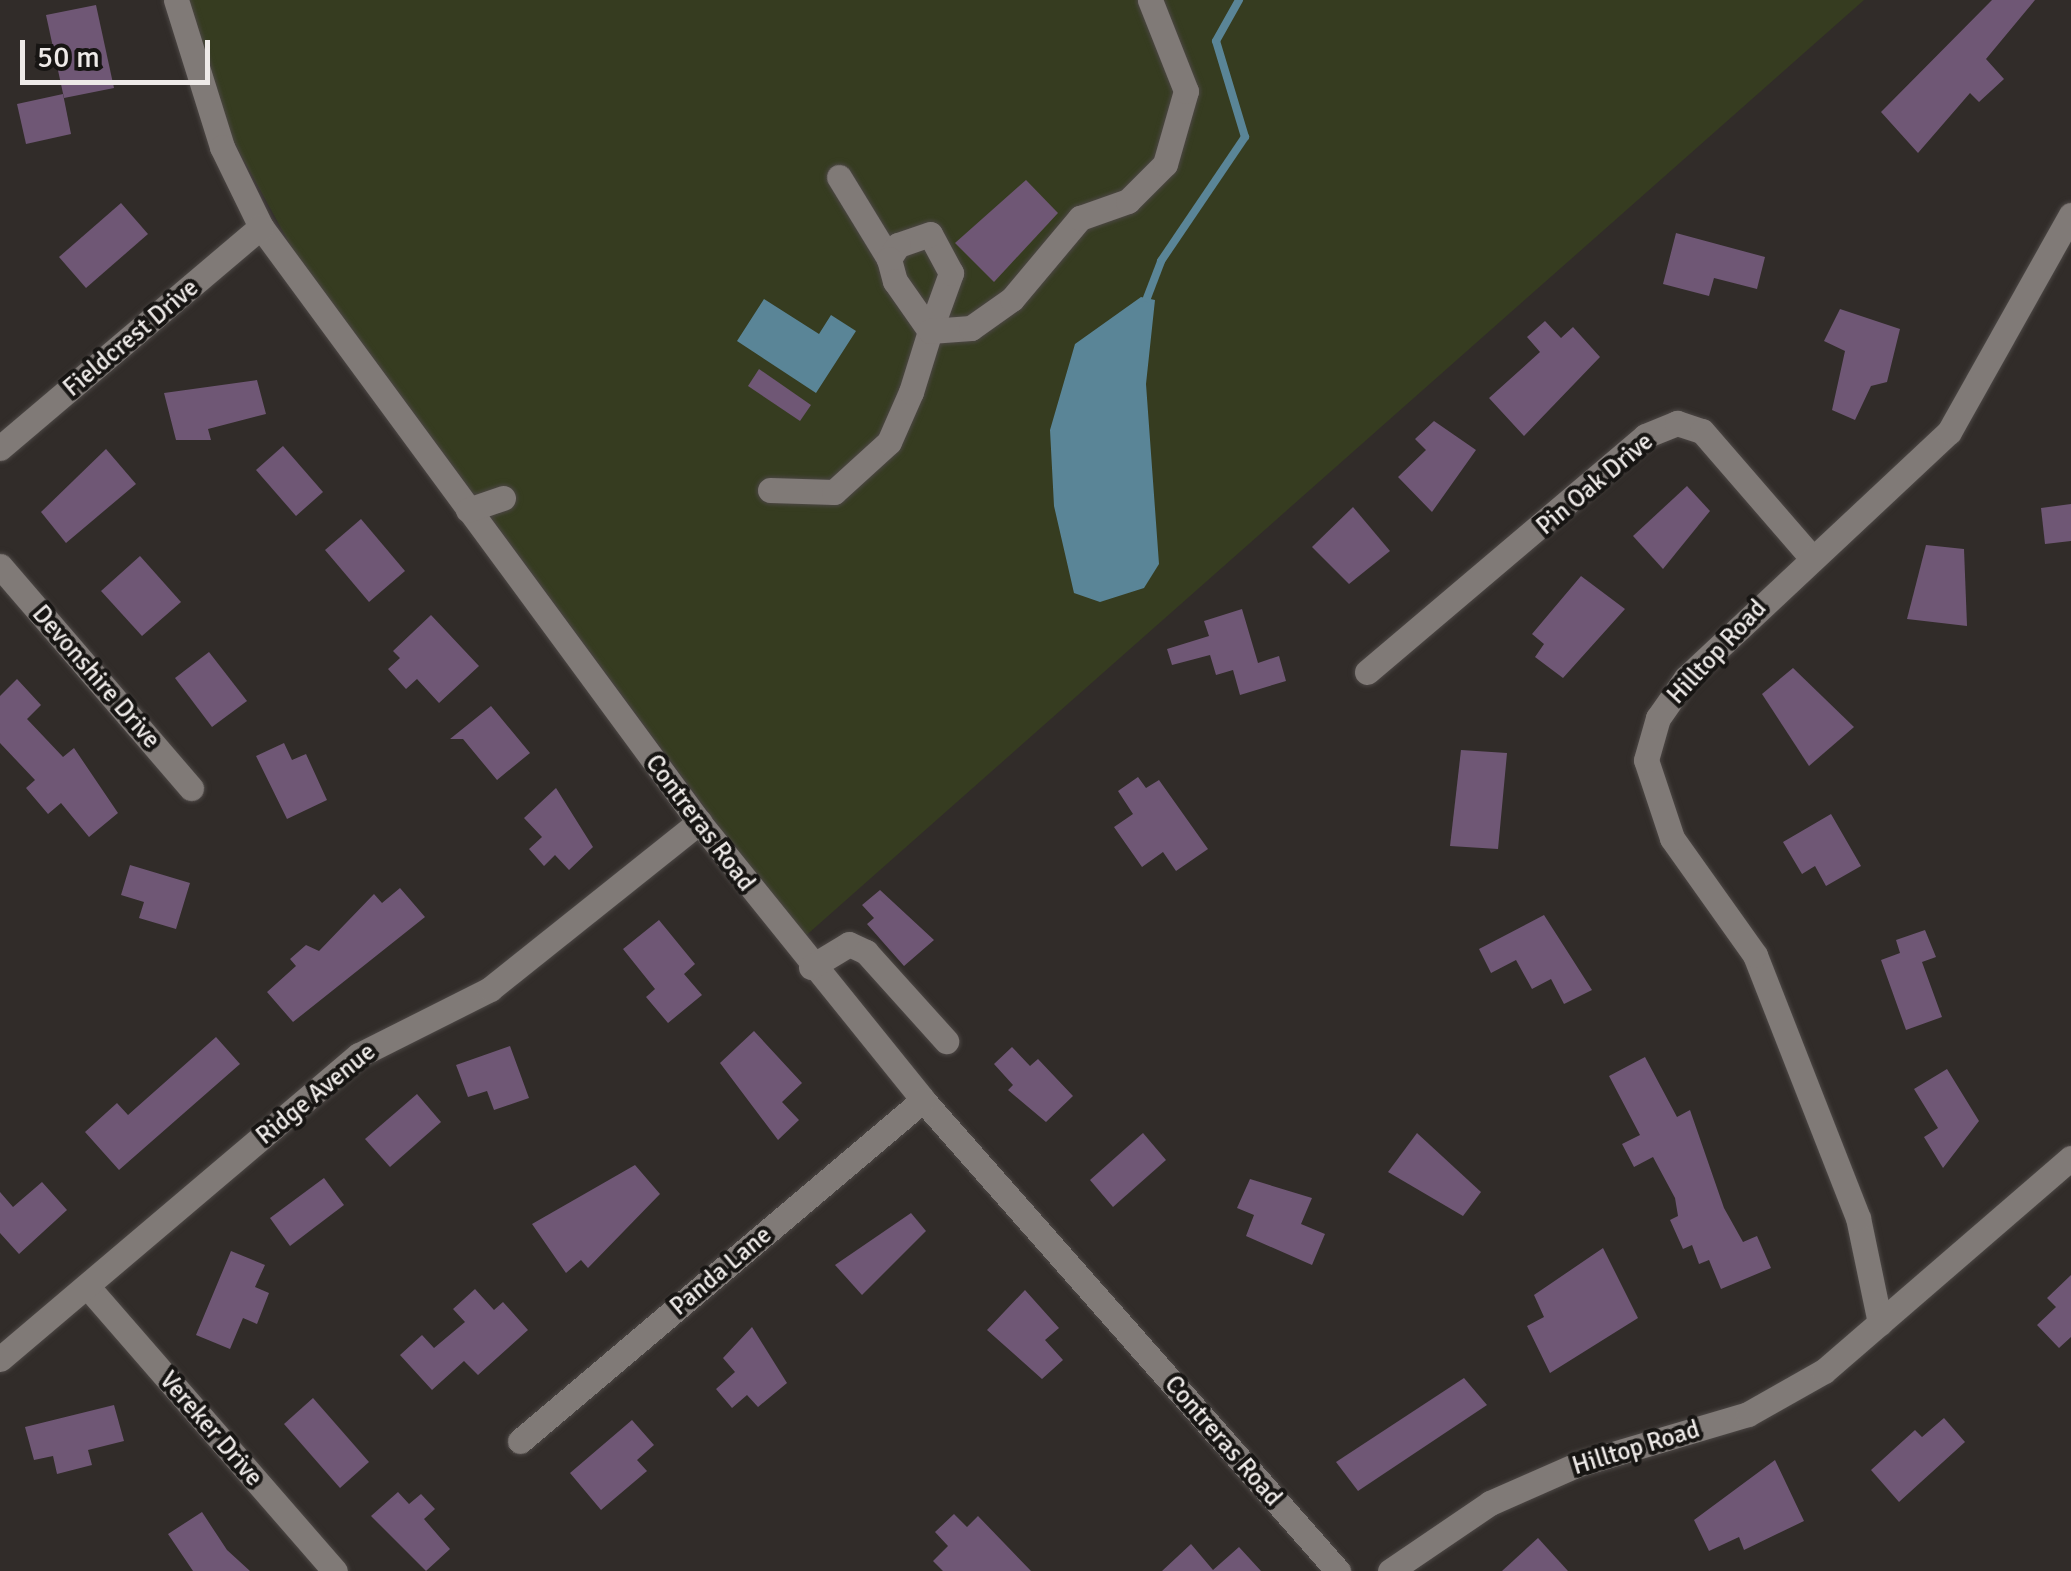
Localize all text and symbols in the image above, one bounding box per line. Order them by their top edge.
scale bar [25,20,215,82]
text: 50 m [37,39,100,76]
street label: Fieldcrest Drive [57,273,205,403]
street label: Pin Oak Drive [1531,427,1659,541]
street label: Hilltop Road [1661,594,1773,710]
street label: Devonshire Drive [26,599,166,755]
street label: Contreras Road [639,749,761,897]
street label: Ridge Avenue [250,1037,382,1151]
street label: Panda Lane [664,1220,778,1322]
street label: Vereker Drive [153,1366,269,1492]
street label: Contreras Road [1158,1370,1288,1512]
street label: Hilltop Road [1569,1414,1703,1482]

